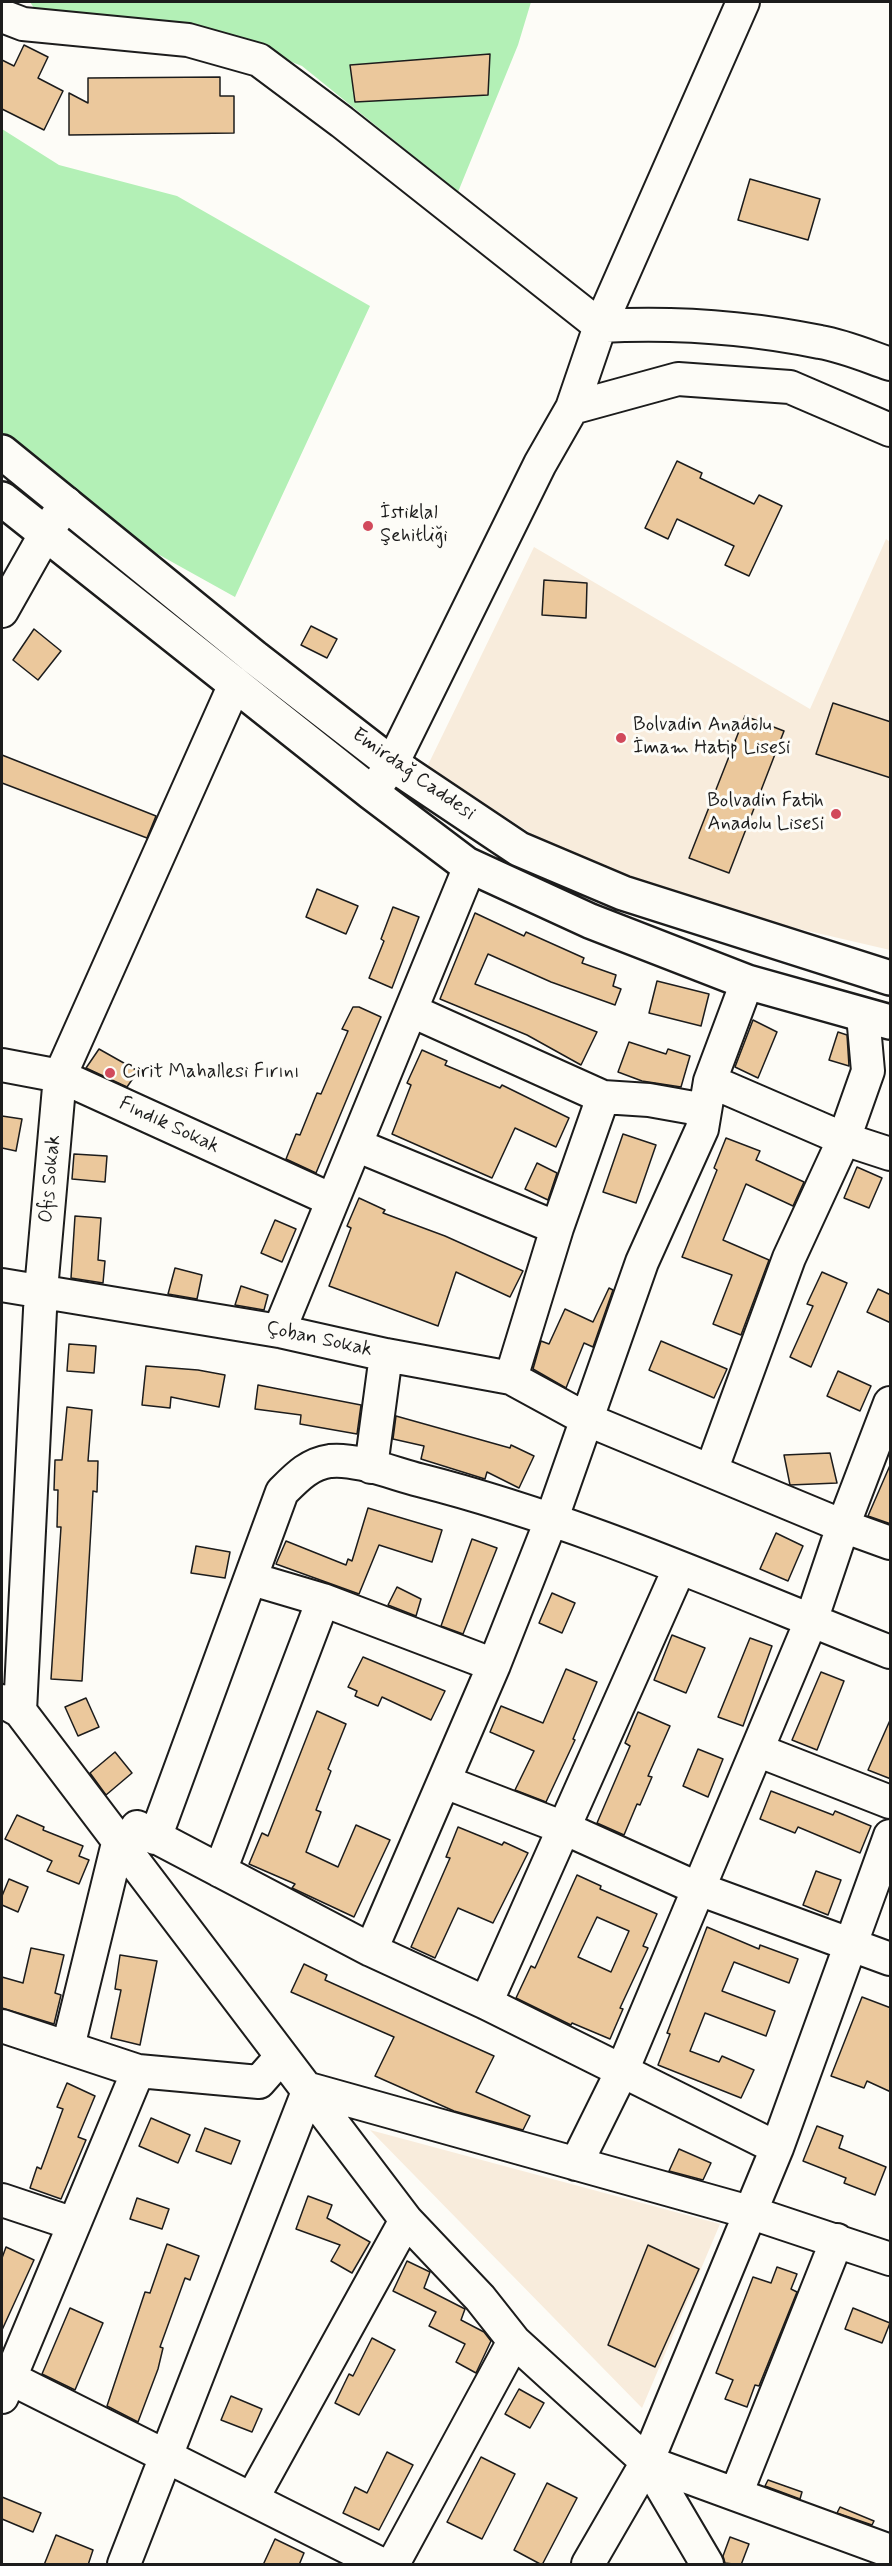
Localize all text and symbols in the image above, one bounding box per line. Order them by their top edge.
place label: İstiklal Şehitliği [380,502,448,549]
marker: İstiklal Şehitliği [361,519,375,533]
place label: Bolvadin Anadolu İmam Hatip Lisesi [633,714,790,761]
street label: Emirdağ Caddesi [347,724,479,826]
marker: Bolvadin Anadolu İmam Hatip Lisesi [614,731,628,745]
place label: Bolvadin Fatih Anadolu Lisesi [707,790,824,837]
marker: Bolvadin Fatih Anadolu Lisesi [829,807,843,821]
place label: Cirit Mahallesi Fırını [122,1061,299,1085]
marker: Cirit Mahallesi Fırını [103,1066,117,1080]
street label: Fındık Sokak [115,1092,223,1160]
street label: Ofis Sokak [35,1134,67,1224]
street label: Çoban Sokak [264,1317,374,1363]

